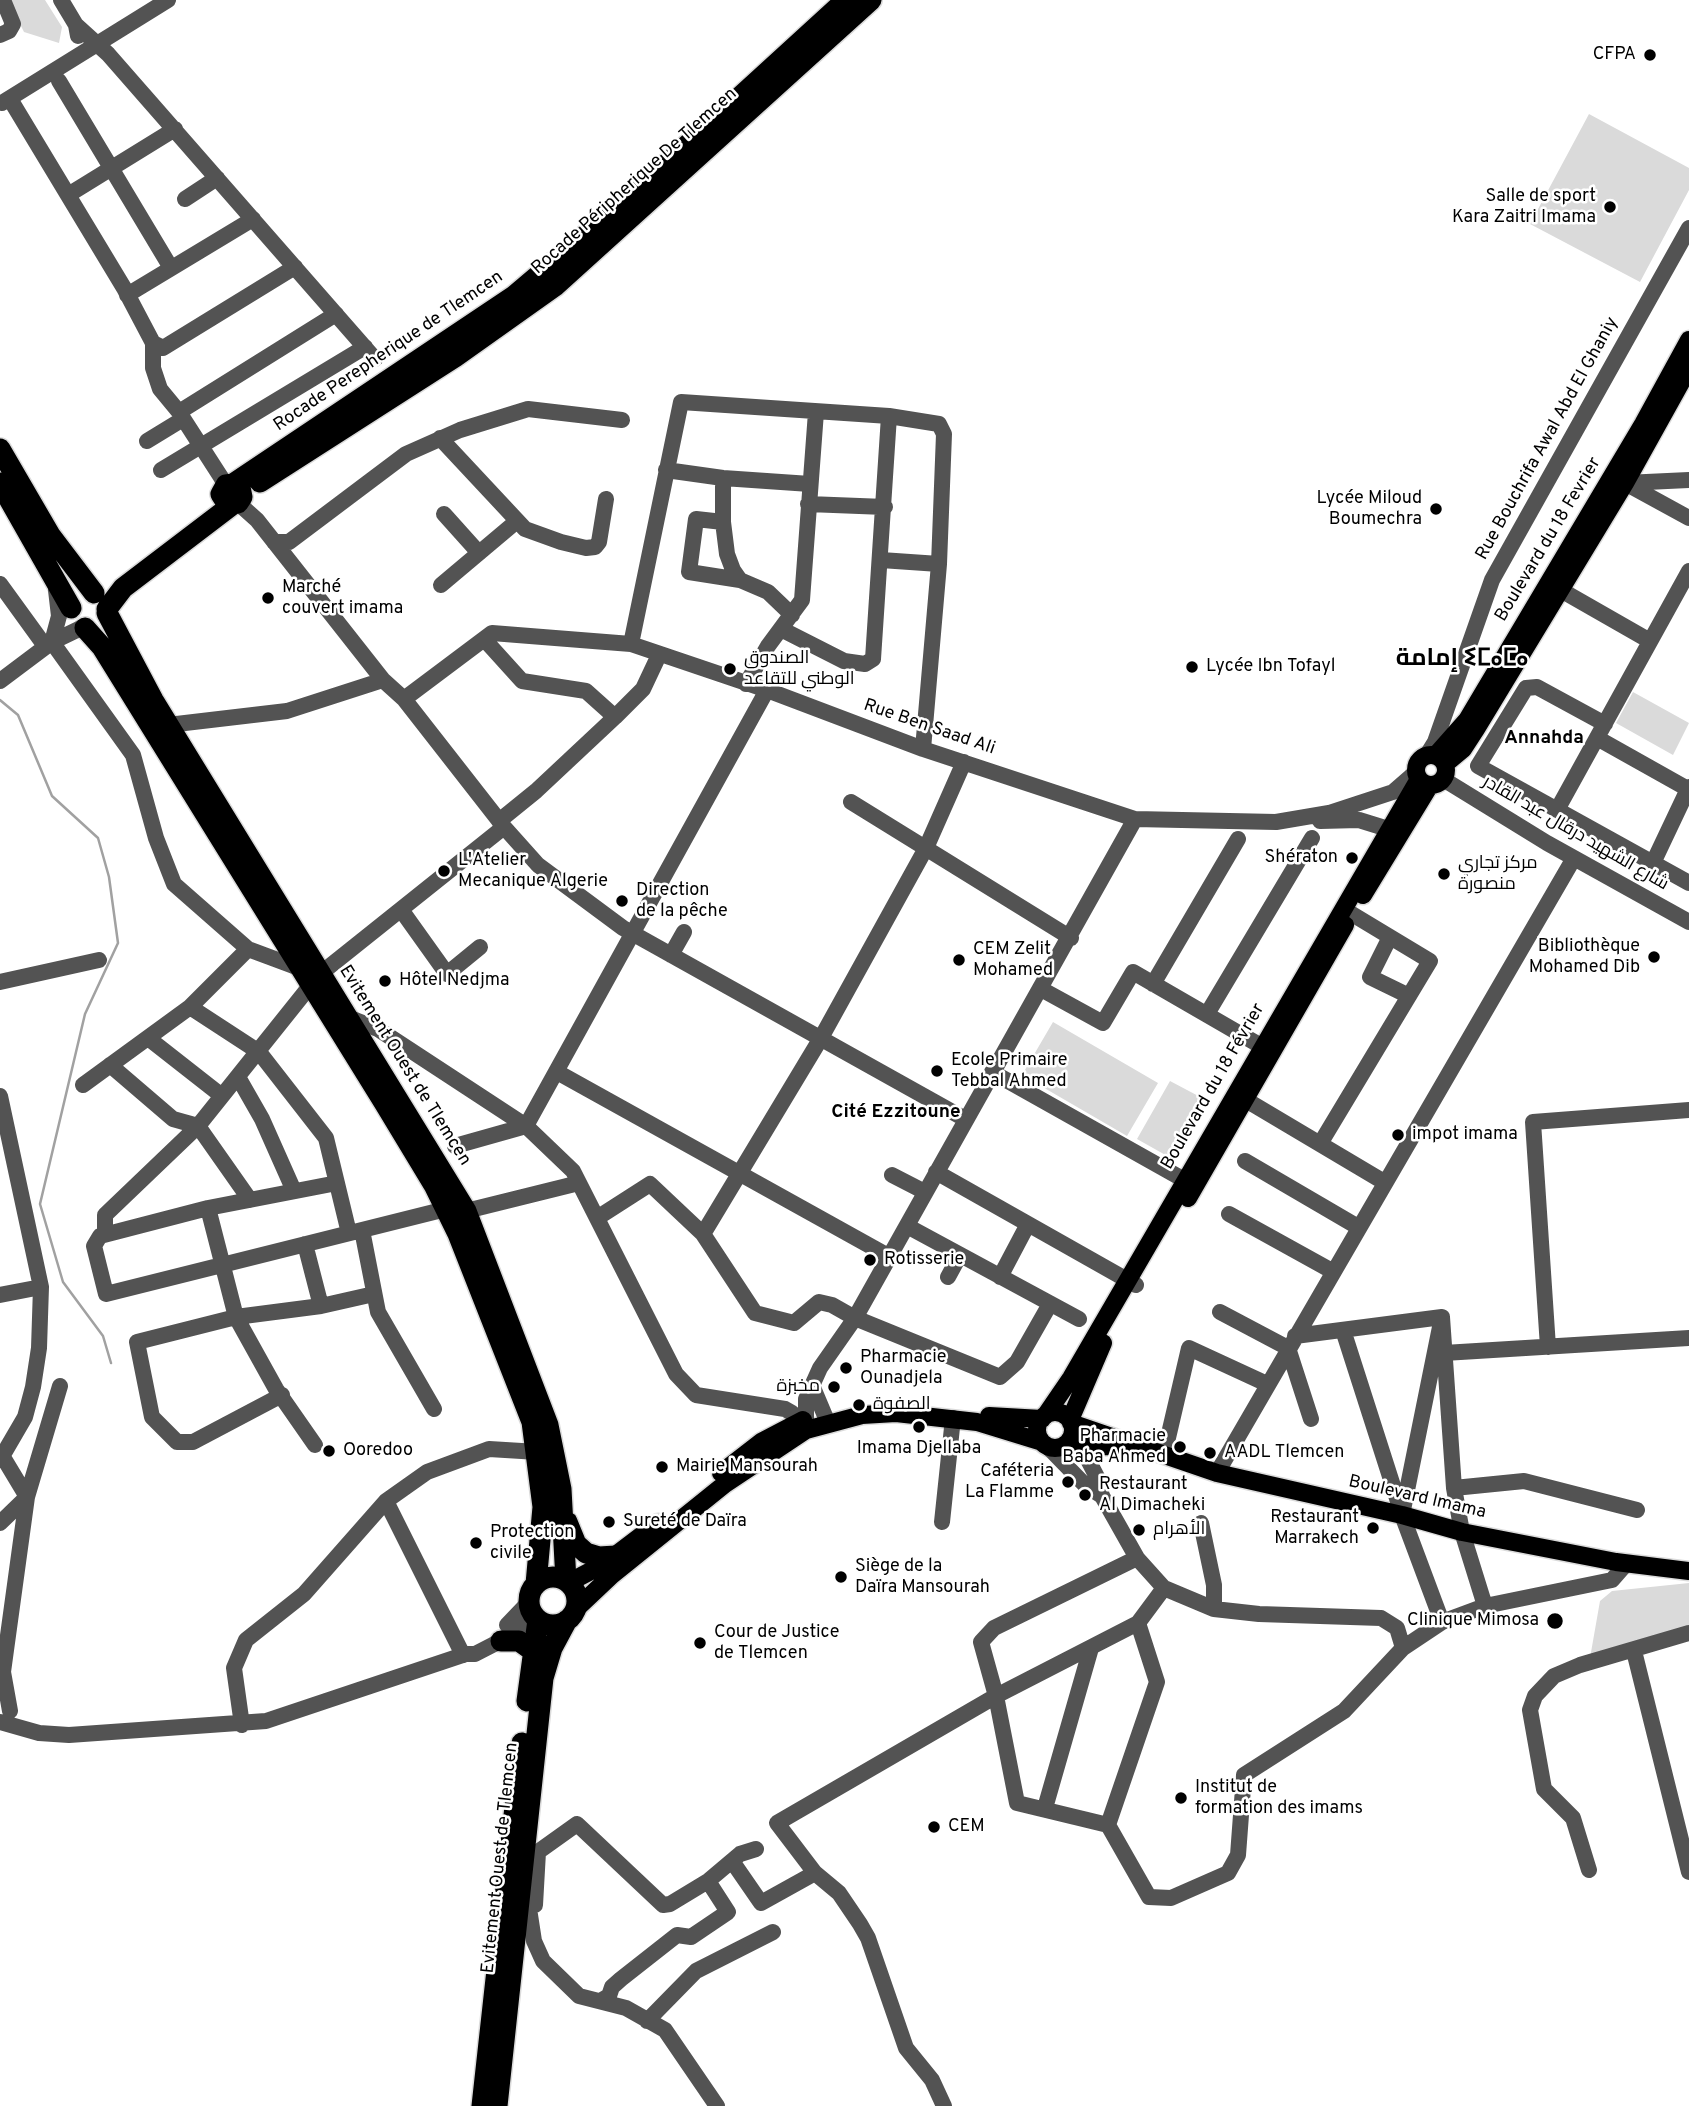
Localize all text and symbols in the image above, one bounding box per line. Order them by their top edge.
place label: CFPA [1593,44,1636,66]
marker: CFPA [1642,47,1658,63]
street label: Rocade Péripherique De Tlemcen [528,84,742,280]
place label: Salle de sport Kara Zaitri Imama [1452,186,1596,228]
marker: Salle de sport Kara Zaitri Imama [1602,199,1618,215]
street label: Rocade Perepherique de Tlemcen [270,267,508,437]
street label: Rue Bouchrifa Awal Abd El Ghaniy [1472,314,1624,564]
street label: Boulevard du 18 Fevrier [1491,454,1607,626]
place label: Lycée Miloud Boumechra [1317,488,1422,530]
marker: Lycée Miloud Boumechra [1428,501,1444,517]
place label: Marché couvert imama [282,577,403,620]
marker: Marché couvert imama [260,590,276,606]
district label: إمامة ⵉⵎⴰⵎⴰ [1396,646,1528,674]
place label: الصندوق الوطني للتقاعد [744,648,855,690]
place label: Lycée Ibn Tofayl [1206,656,1335,678]
marker: Lycée Ibn Tofayl [1184,659,1200,675]
marker: الصندوق الوطني للتقاعد [722,661,738,677]
street label: Rue Ben Saad Ali [860,695,998,761]
district label: Annahda [1504,728,1584,750]
street label: شارع الشهيد درقال عبد القادر [1478,772,1672,896]
place label: Shératon [1265,847,1338,869]
place label: L'Atelier Mecanique Algerie [458,850,608,892]
marker: Shératon [1344,850,1360,866]
place label: مركز تجاري منصورة [1458,853,1538,896]
marker: L'Atelier Mecanique Algerie [436,863,452,879]
marker: مركز تجاري منصورة [1436,866,1452,882]
place label: Direction de la pêche [636,880,728,922]
marker: Direction de la pêche [614,893,630,909]
place label: Bibliothèque Mohamed Dib [1529,936,1640,978]
place label: CEM Zelit Mohamed [973,939,1053,982]
marker: Bibliothèque Mohamed Dib [1646,949,1662,965]
marker: CEM Zelit Mohamed [951,952,967,968]
street label: Evitement Ouest de Tlemcen [333,962,475,1170]
place label: Hôtel Nedjma [399,970,510,992]
marker: Hôtel Nedjma [377,973,393,989]
street label: Boulevard du 18 Février [1158,1000,1270,1174]
place label: Ecole Primaire Tebbal Ahmed [951,1050,1067,1092]
marker: Ecole Primaire Tebbal Ahmed [929,1063,945,1079]
district label: Cité Ezzitoune [831,1102,961,1124]
place label: impot imama [1412,1124,1518,1146]
marker: impot imama [1390,1127,1406,1143]
place label: Rotisserie [884,1249,964,1271]
marker: Rotisserie [862,1252,878,1268]
place label: Pharmacie Ounadjela [860,1347,947,1390]
marker: Pharmacie Ounadjela [838,1360,854,1376]
place label: مخبزة [776,1376,820,1398]
marker: مخبزة [826,1379,842,1395]
place label: الصفوة [873,1394,931,1416]
marker: الصفوة [851,1397,867,1413]
marker: Imama Djellaba [911,1419,927,1435]
place label: Pharmacie Baba Ahmed [1062,1426,1166,1468]
place label: Imama Djellaba [857,1438,981,1460]
marker: Pharmacie Baba Ahmed [1172,1439,1188,1455]
place label: Ooredoo [343,1440,413,1462]
place label: AADL Tlemcen [1224,1442,1344,1464]
marker: Ooredoo [321,1443,337,1459]
marker: AADL Tlemcen [1202,1445,1218,1461]
place label: Mairie Mansourah [676,1456,818,1478]
marker: Mairie Mansourah [654,1459,670,1475]
place label: Caféteria La Flamme [965,1461,1054,1504]
street label: Boulevard Imama [1346,1472,1488,1524]
marker: Caféteria La Flamme [1060,1474,1076,1490]
place label: Restaurant Al Dimacheki [1099,1474,1205,1516]
marker: Restaurant Al Dimacheki [1077,1487,1093,1503]
place label: Restaurant Marrakech [1270,1507,1359,1550]
place label: Sureté de Daïra [623,1511,747,1533]
marker: Sureté de Daïra [601,1514,617,1530]
place label: الأهرام [1153,1519,1205,1541]
marker: Restaurant Marrakech [1365,1520,1381,1536]
place label: Protection civile [490,1522,574,1564]
marker: الأهرام [1131,1522,1147,1538]
marker: Protection civile [468,1535,484,1551]
place label: Siège de la Daïra Mansourah [855,1556,990,1598]
marker: Siège de la Daïra Mansourah [833,1569,849,1585]
place label: Clinique Mimosa [1407,1610,1539,1632]
marker: Clinique Mimosa [1545,1611,1565,1631]
place label: Cour de Justice de Tlemcen [714,1622,839,1664]
marker: Cour de Justice de Tlemcen [692,1635,708,1651]
street label: Evitement Ouest de Tlemcen [478,1741,524,1975]
place label: Institut de formation des imams [1195,1777,1363,1820]
marker: Institut de formation des imams [1173,1790,1189,1806]
place label: CEM [948,1816,985,1838]
marker: CEM [926,1819,942,1835]

